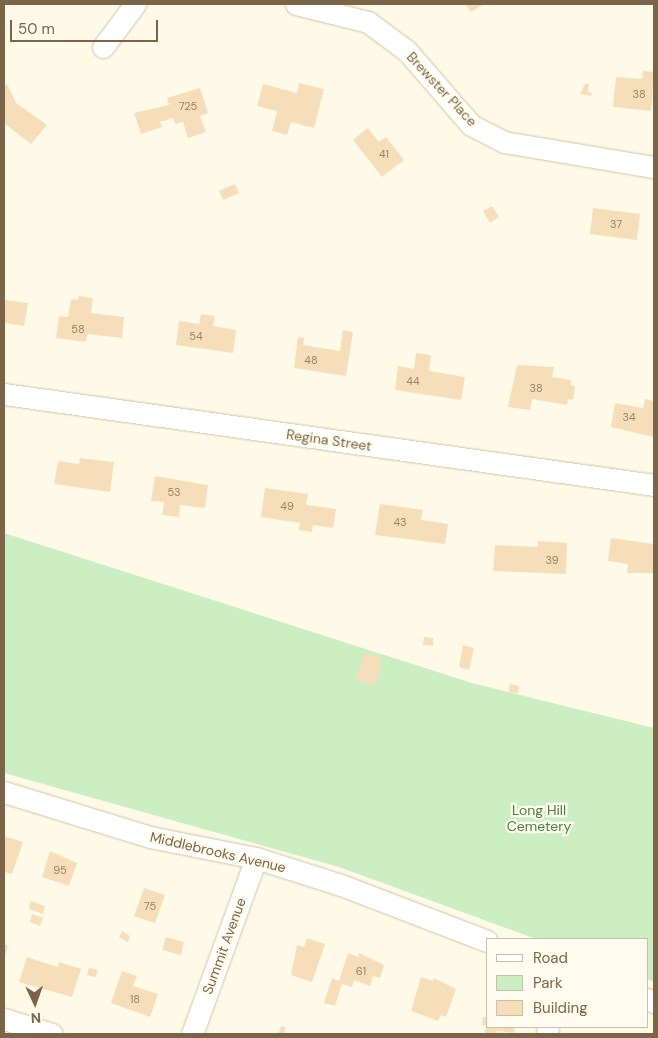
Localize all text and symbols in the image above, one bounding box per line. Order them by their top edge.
scale bar [12,10,160,42]
text: 50 m [18,19,55,39]
street label: Brewster Place [403,48,481,130]
house number: 38 [632,87,646,101]
house number: 725 [179,99,197,113]
house number: 41 [379,147,389,161]
house number: 37 [610,217,622,231]
house number: 58 [71,322,85,336]
house number: 54 [189,329,203,343]
house number: 48 [304,353,318,367]
house number: 44 [406,374,420,388]
house number: 38 [529,381,543,395]
house number: 34 [622,410,636,424]
street label: Regina Street [285,426,373,454]
house number: 53 [167,485,181,499]
house number: 49 [280,499,294,513]
house number: 43 [393,515,407,529]
house number: 39 [545,553,559,567]
park label: Long Hill Cemetery [507,802,571,834]
street label: Middlebrooks Avenue [148,828,288,876]
house number: 95 [53,863,67,877]
street label: Summit Avenue [199,896,249,996]
house number: 75 [144,899,156,913]
legend [486,938,648,1028]
text: Road [533,948,568,968]
house number: 61 [356,964,366,978]
text: Park [533,973,563,993]
north arrow [10,978,60,1028]
house number: 18 [130,992,140,1006]
text: Building [533,998,588,1018]
text: N [30,1009,41,1027]

